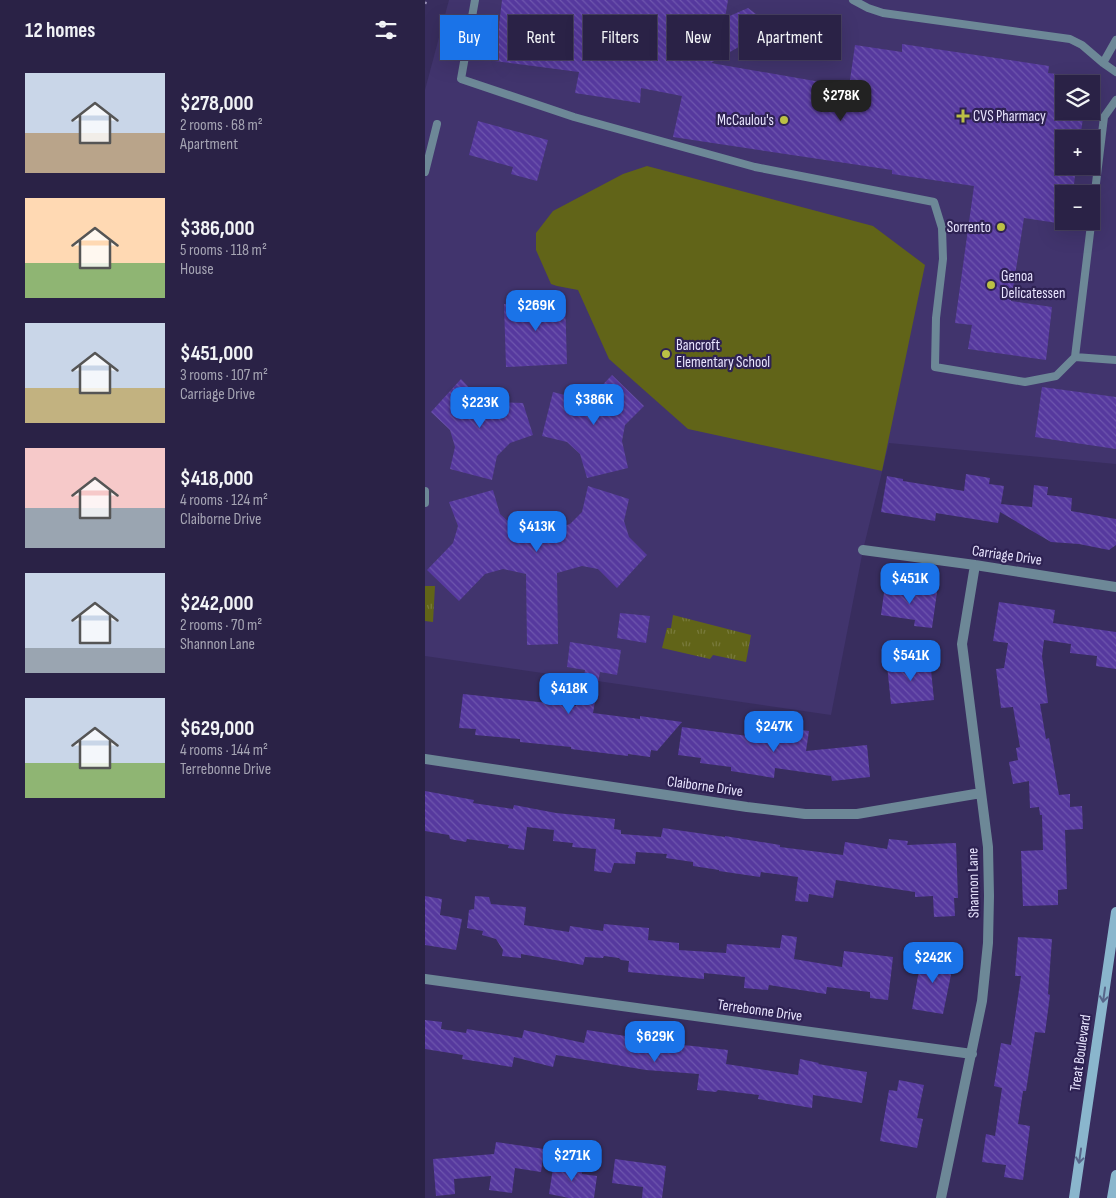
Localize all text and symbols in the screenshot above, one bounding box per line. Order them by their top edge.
chip: Buy [440,15,498,60]
chip: Rent [508,15,573,60]
chip: Filters [583,15,657,60]
chip: New [667,15,729,60]
chip: Apartment [739,15,841,60]
icon: filters [372,16,400,44]
text: 12 homes [25,18,95,43]
map controls [1055,75,1100,230]
button: layers [1055,75,1100,120]
pin: $278K [806,80,876,122]
text: $278K [822,86,860,105]
text: $278,000 [180,91,254,116]
icon: home [65,93,125,153]
place label: CVS Pharmacy [973,107,1046,126]
marker: CVS Pharmacy [957,110,969,122]
place label: McCaulou's [717,111,774,130]
marker: McCaulou's [778,114,790,126]
text: 2 rooms · 68 m² [180,116,263,135]
button: + [1055,130,1100,175]
text: Apartment [180,135,238,154]
button: − [1055,185,1100,230]
text: $386,000 [180,216,254,241]
icon: home [65,218,125,278]
place label: Sorrento [947,218,991,237]
marker: Sorrento [995,221,1007,233]
text: 5 rooms · 118 m² [180,241,267,260]
text: House [180,260,214,279]
place label: Genoa Delicatessen [1001,267,1065,303]
marker: Genoa Delicatessen [985,279,997,291]
pin: $269K [501,290,571,332]
text: $269K [517,296,555,315]
place label: Bancroft Elementary School [676,336,770,372]
text: $451,000 [180,341,253,366]
icon: home [65,343,125,403]
marker: Bancroft Elementary School [660,348,672,360]
text: 3 rooms · 107 m² [180,366,268,385]
pin: $386K [559,384,629,426]
text: Carriage Drive [180,385,255,404]
pin: $223K [445,386,515,429]
text: $386K [575,390,613,409]
text: $223K [461,393,499,412]
text: $418,000 [180,466,253,491]
icon: home [65,468,125,528]
text: 4 rooms · 124 m² [180,491,268,510]
text: Claiborne Drive [180,510,262,529]
pin: $413K [502,510,572,553]
text: $413K [519,517,556,536]
street label: Carriage Drive [971,541,1043,570]
pin: $451K [875,562,945,605]
text: $451K [891,569,929,588]
text: $242,000 [180,591,254,616]
icon: home [65,593,125,653]
text: 2 rooms · 70 m² [180,616,262,635]
text: Shannon Lane [180,635,255,654]
pin: $541K [876,640,946,682]
text: $541K [892,646,930,665]
pin: $418K [534,672,604,715]
text: $418K [550,679,588,698]
pin: $247K [739,710,809,753]
text: $629,000 [180,716,254,741]
text: $247K [755,717,793,736]
icon: home [65,718,125,778]
text: 4 rooms · 144 m² [180,741,268,760]
text: Terrebonne Drive [180,760,271,779]
street label: Claiborne Drive [666,772,744,801]
street label: Shannon Lane [963,848,984,918]
pin: $242K [898,942,968,984]
text: $242K [914,948,952,967]
one-way arrow [1098,987,1108,1003]
street label: Terrebonne Drive [716,995,804,1026]
street label: Treat Boulevard [1066,1013,1095,1093]
pin: $629K [620,1020,690,1063]
text: $629K [636,1027,674,1046]
pin: $271K [537,1140,607,1182]
text: $271K [554,1146,590,1165]
one-way arrow [1075,1147,1085,1163]

